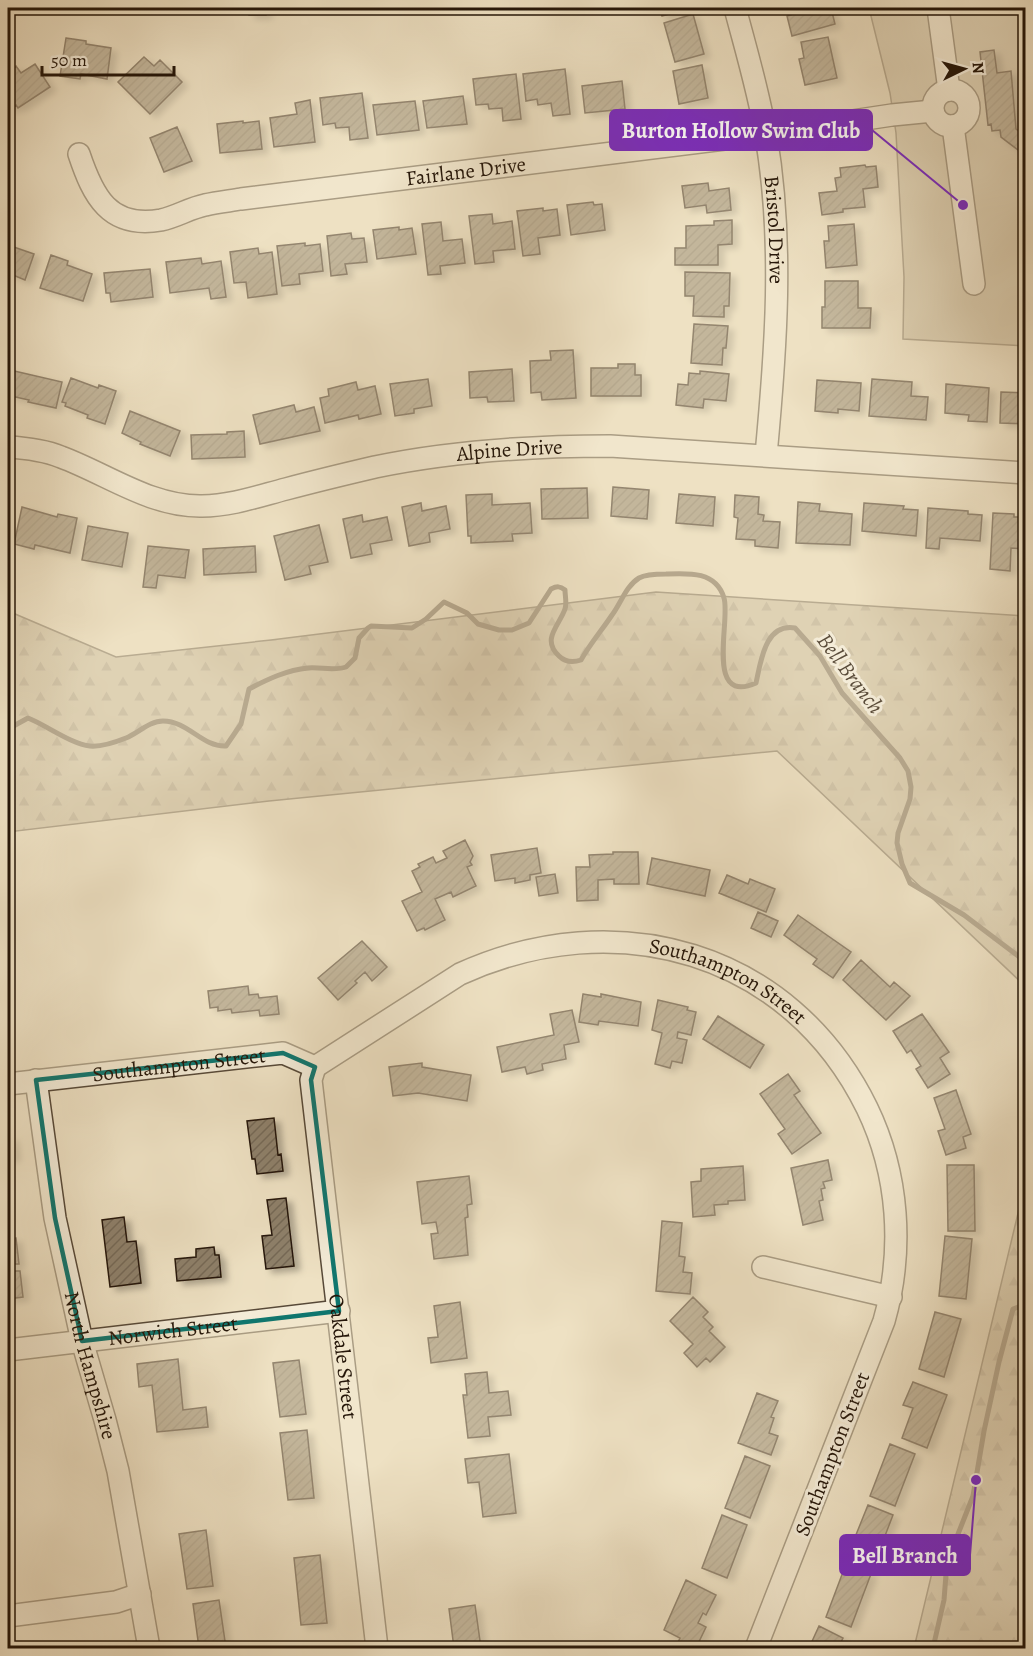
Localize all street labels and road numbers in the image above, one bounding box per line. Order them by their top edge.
street label: Fairlane Drive [404,150,527,192]
street label: Bristol Drive [758,174,791,284]
street label: Alpine Drive [454,433,563,468]
street label: Southampton Street [647,932,813,1031]
street label: Southampton Street [91,1041,267,1088]
street label: North Hampshire [58,1289,123,1442]
street label: Oakdale Street [322,1292,364,1421]
street label: Norwich Street [107,1309,239,1352]
street label: Southampton Street [788,1368,876,1540]

